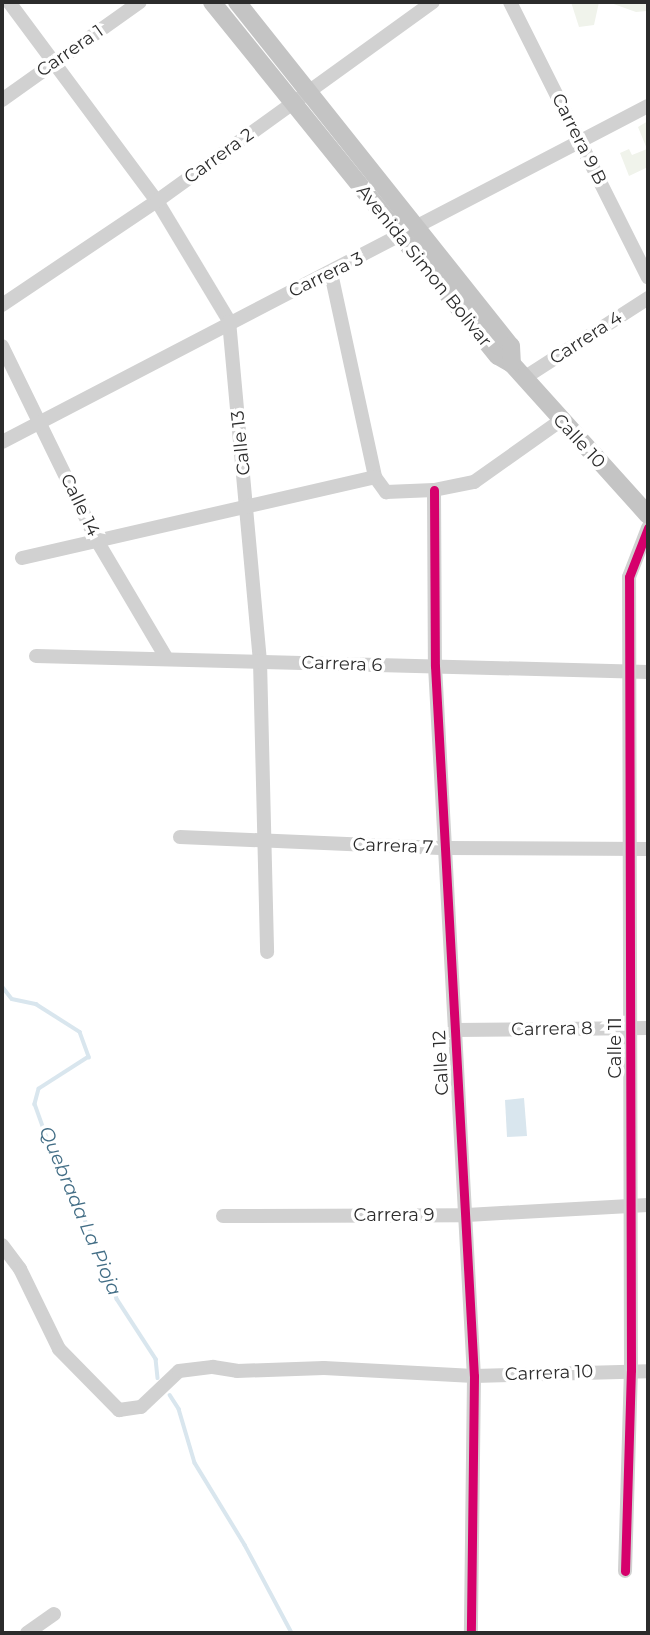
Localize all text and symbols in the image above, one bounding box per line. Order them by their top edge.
street label: Carrera 1 [32,20,108,82]
street label: Carrera 9 B [547,90,611,188]
street label: Carrera 2 [180,124,258,188]
street label: Avenida Simon Bolivar [352,181,496,351]
street label: Carrera 3 [285,248,367,302]
street label: Carrera 4 [546,307,626,369]
street label: Calle 13 [227,409,255,477]
street label: Calle 10 [548,409,610,473]
street label: Calle 14 [56,470,104,540]
street label: Carrera 6 [301,652,383,676]
street label: Carrera 7 [352,834,434,858]
street label: Carrera 8 [511,1017,593,1041]
street label: Calle 11 [604,1017,626,1079]
street label: Calle 12 [429,1030,453,1096]
water label: Quebrada La Pioja [34,1123,126,1299]
street label: Carrera 9 [354,1204,434,1226]
street label: Carrera 10 [504,1361,594,1385]

